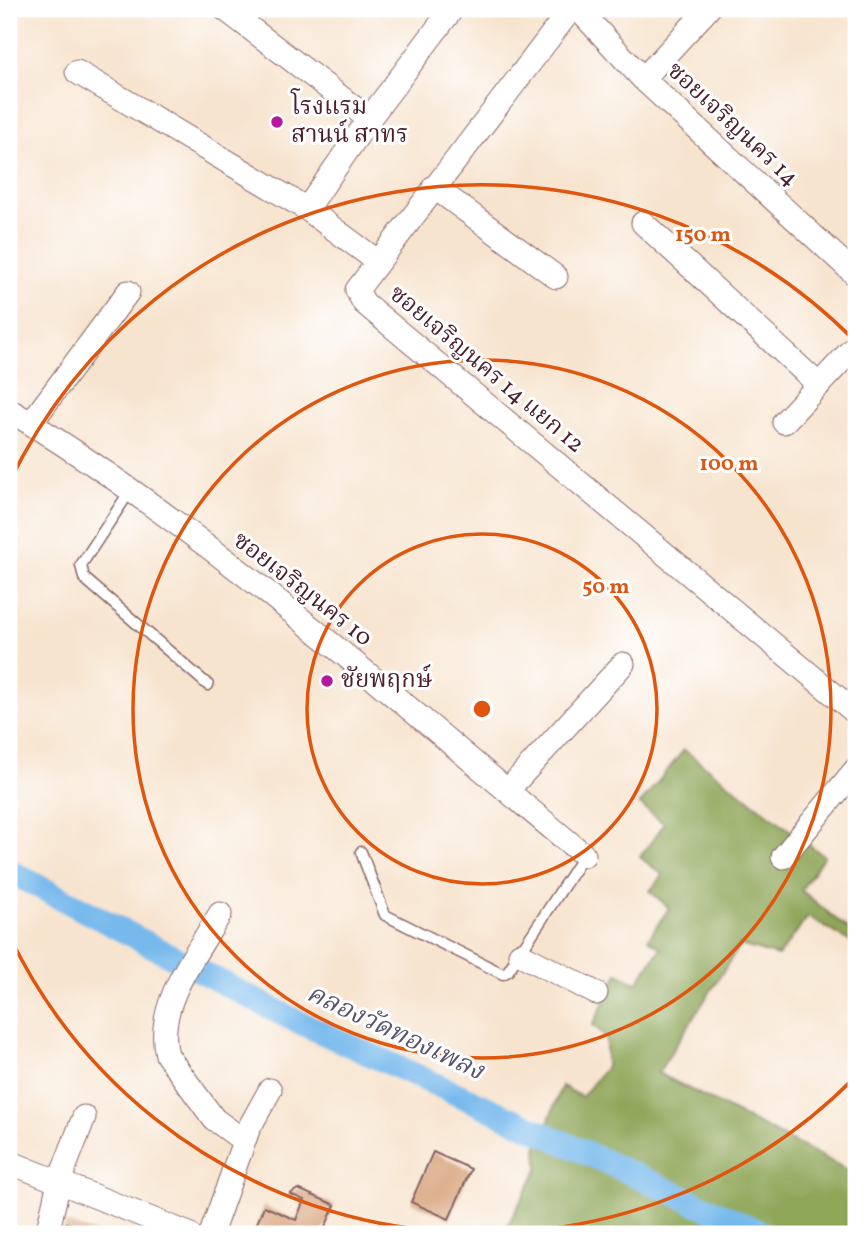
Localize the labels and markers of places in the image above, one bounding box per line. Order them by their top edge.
place label: โรงแรม สานน์ สาทร [290,88,408,153]
marker: โรงแรม สานน์ สาทร [269,114,285,130]
place label: ชัยพฤกษ์ [341,663,433,698]
marker: ชัยพฤกษ์ [319,673,335,689]
centre of rings [470,697,494,721]

